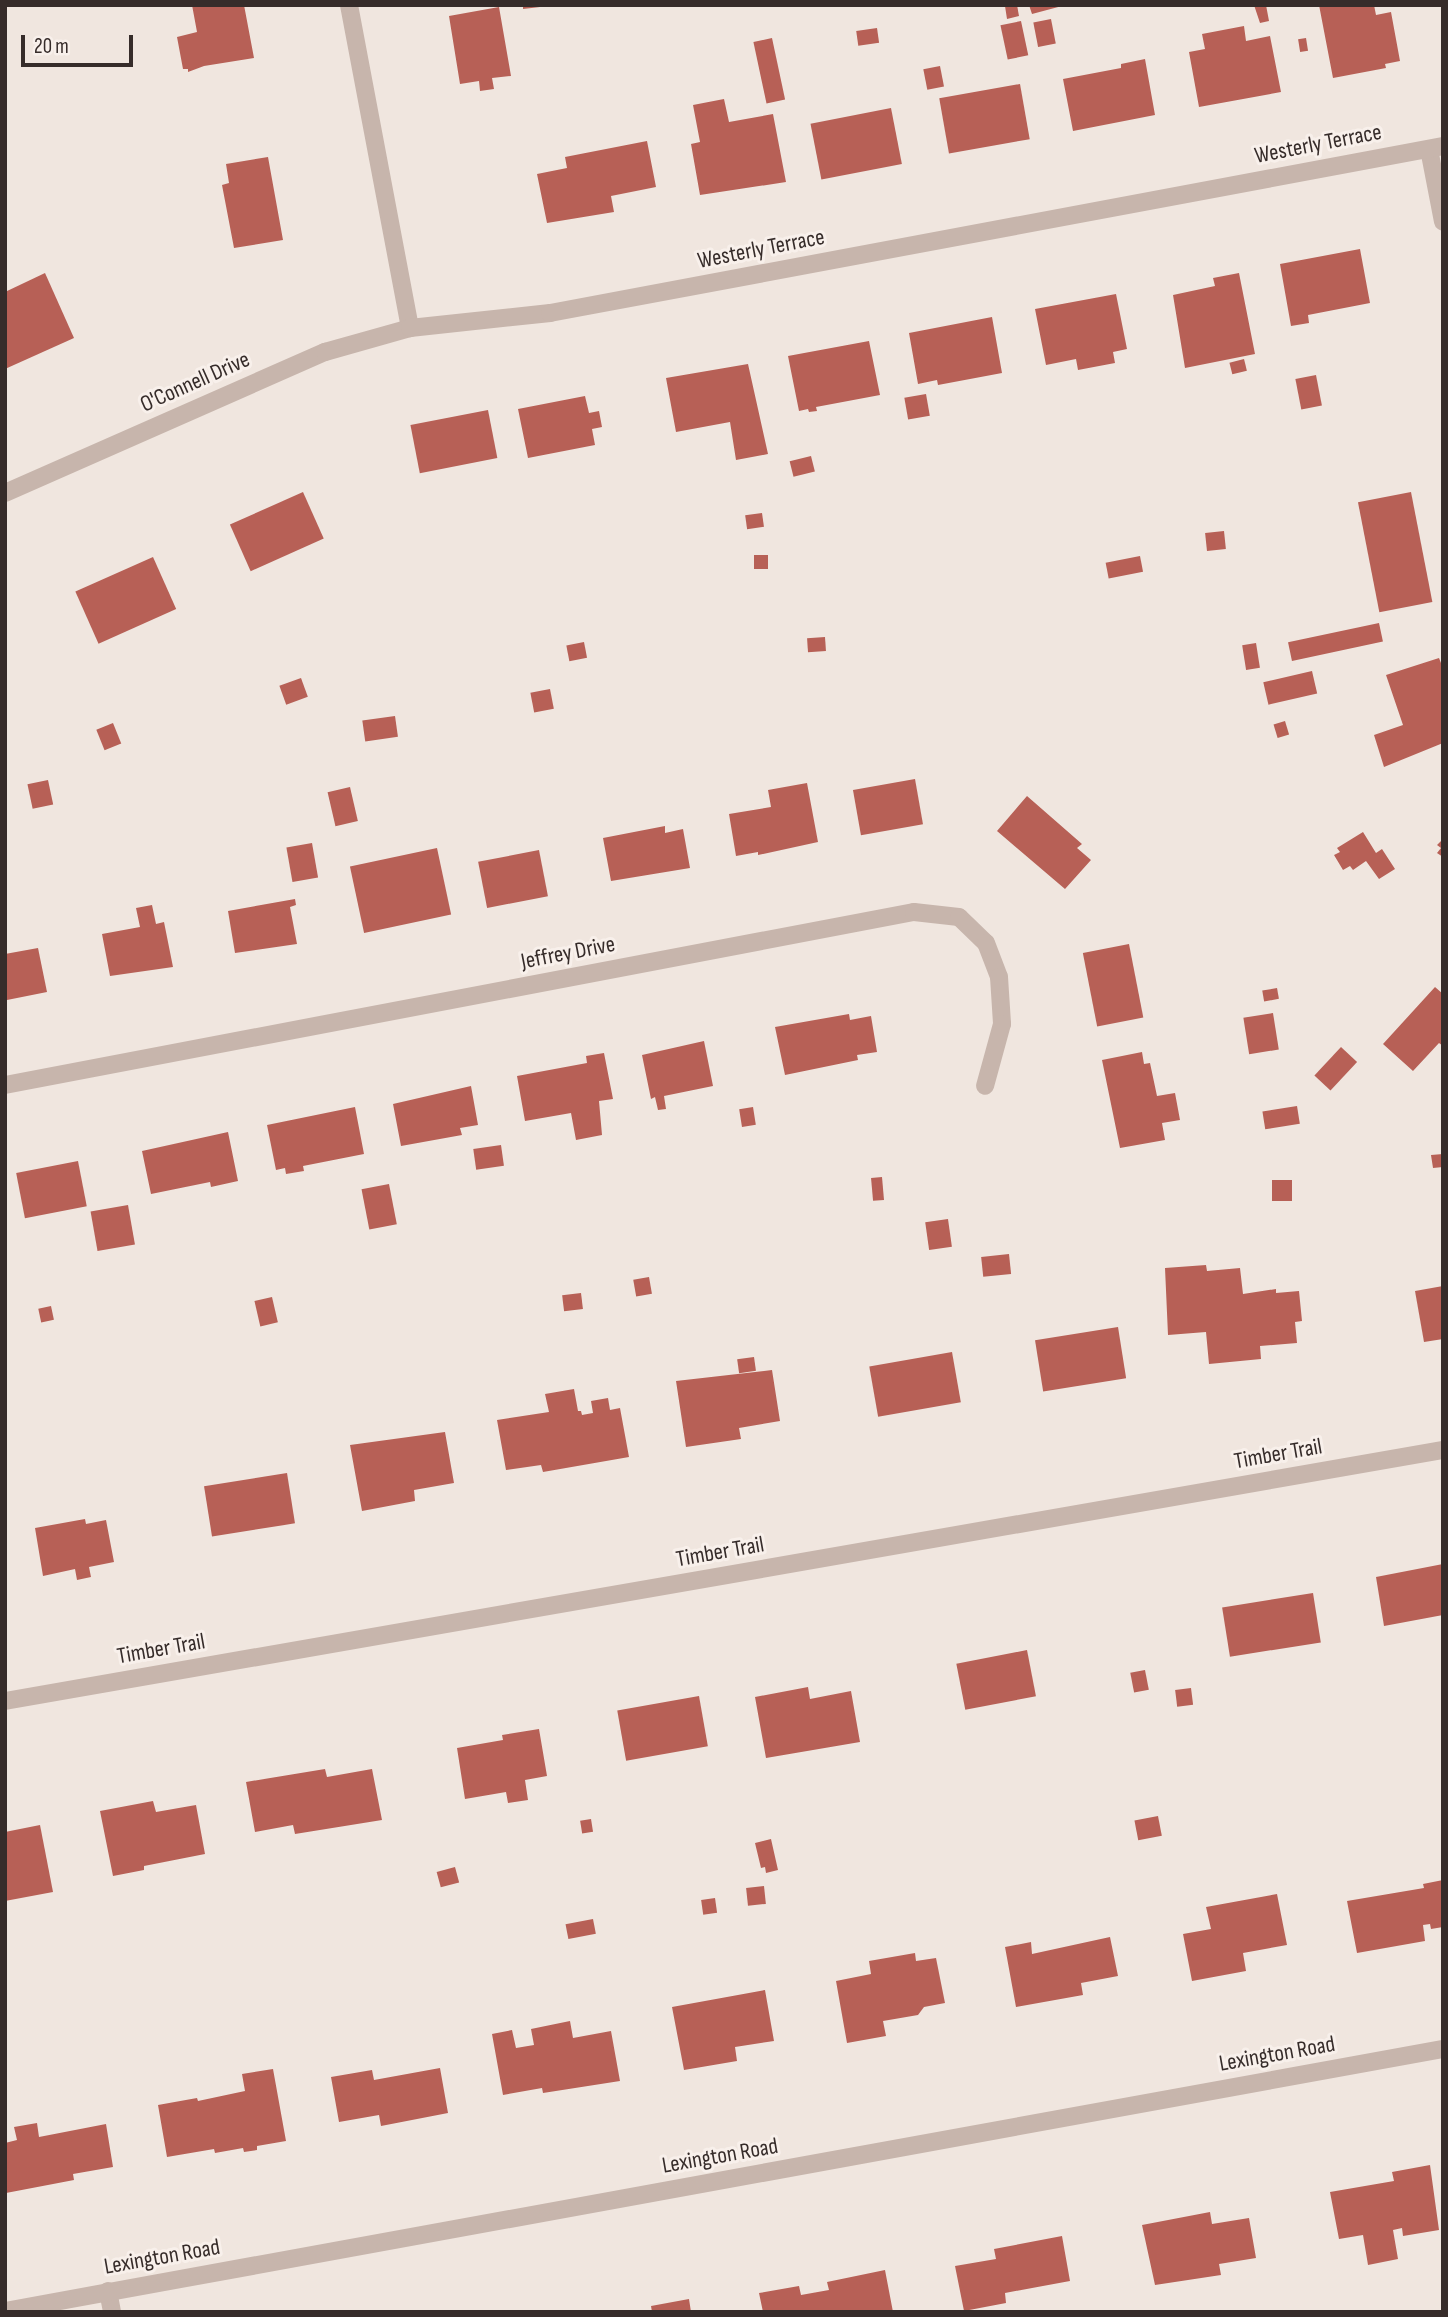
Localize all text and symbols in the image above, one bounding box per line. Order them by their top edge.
scale bar [24,21,136,65]
text: 20 m [34,34,69,59]
street label: Westerly Terrace [1252,118,1384,170]
street label: Westerly Terrace [695,223,827,275]
street label: O'Connell Drive [136,346,254,418]
street label: Jeffrey Drive [519,930,617,976]
street label: Timber Trail [1232,1433,1324,1475]
street label: Timber Trail [674,1531,766,1573]
street label: Timber Trail [115,1628,207,1670]
street label: Lexington Road [1217,2030,1337,2078]
street label: Lexington Road [660,2132,780,2180]
street label: Lexington Road [102,2233,222,2281]

